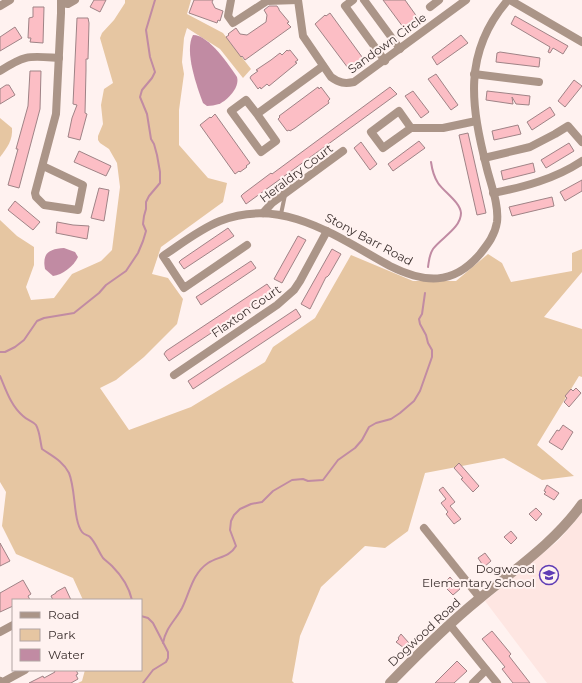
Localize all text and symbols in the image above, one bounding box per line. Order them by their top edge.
street label: Sandown Circle [345,9,429,77]
street label: Heraldry Court [256,141,336,205]
street label: Stony Barr Road [323,210,415,268]
street label: Flaxton Court [208,281,284,340]
place label: Dogwood Elementary School [422,561,535,590]
school or university icon: Dogwood Elementary School [538,564,560,586]
street label: Dogwood Road [385,595,463,669]
legend [12,599,142,671]
text: Road [48,607,79,622]
text: Park [48,627,76,642]
text: Water [48,647,85,662]

